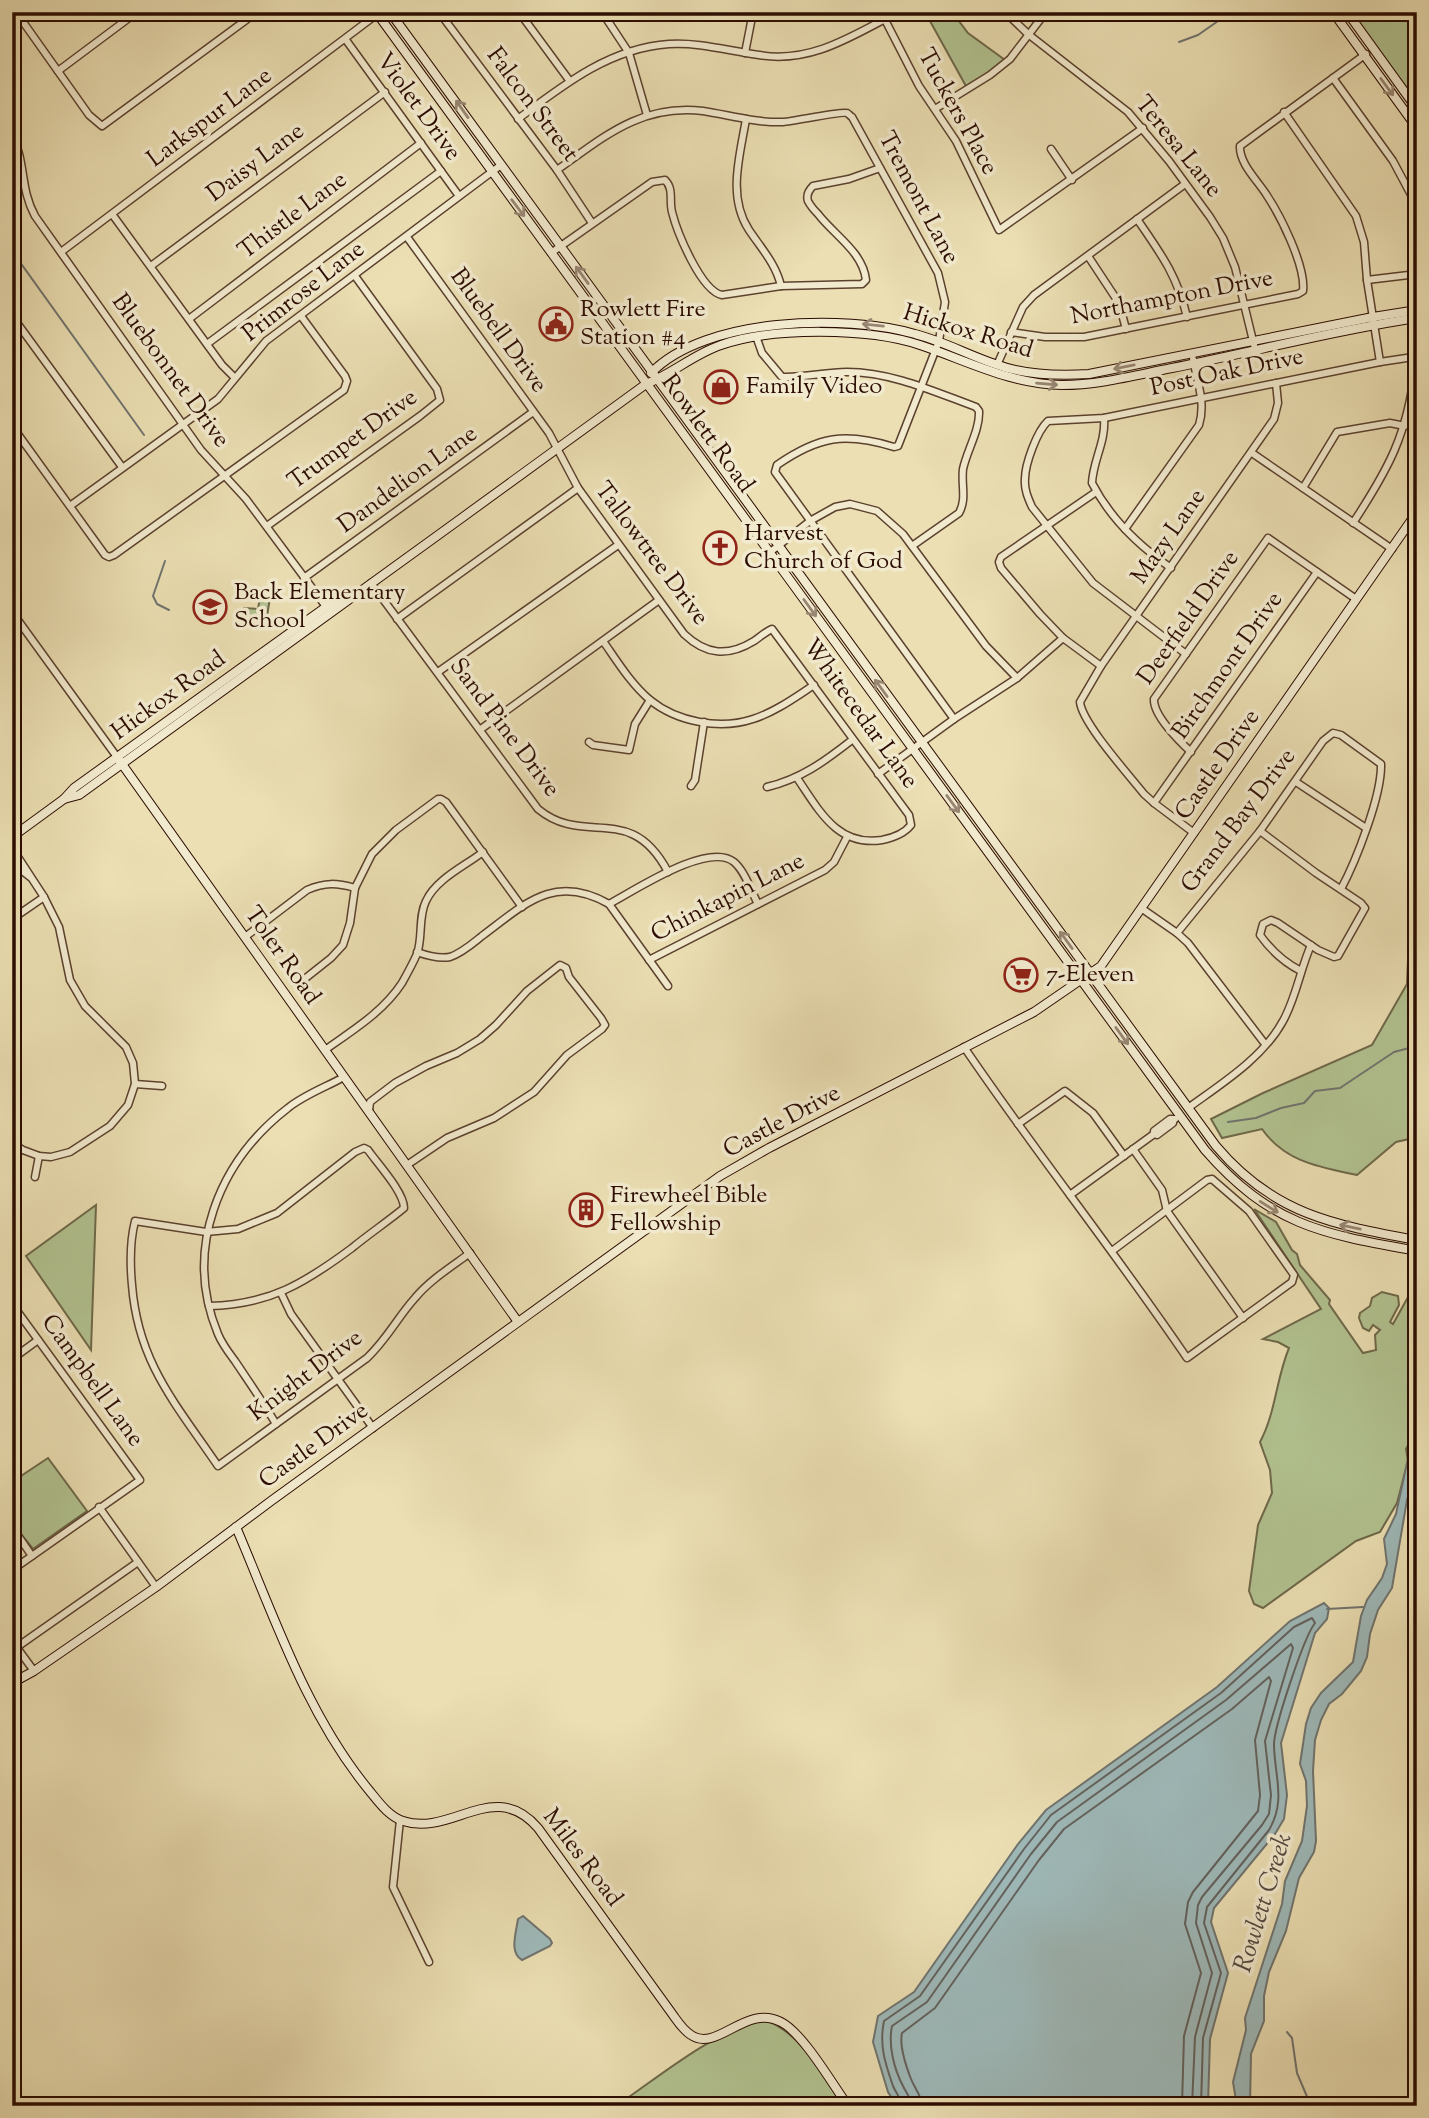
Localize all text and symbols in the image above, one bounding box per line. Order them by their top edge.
street label: Falcon Street [478,41,586,169]
street label: Tuckers Place [908,43,1006,181]
street label: Violet Drive [367,46,469,168]
street label: Larkspur Lane [140,60,280,176]
one-way arrow [1379,78,1394,97]
street label: Teresa Lane [1126,89,1230,205]
one-way arrow [455,100,469,119]
street label: Daisy Lane [200,115,312,211]
street label: Tremont Lane [869,126,967,270]
street label: Thistle Lane [231,164,355,268]
one-way arrow [511,198,526,217]
street label: Primrose Lane [236,233,372,351]
street label: Bluebell Drive [441,262,555,400]
street label: Northampton Drive [1068,262,1276,334]
one-way arrow [575,265,590,284]
street label: Bluebonnet Drive [103,287,237,455]
place label: Rowlett Fire Station #4 [580,293,706,355]
street label: Hickox Road [899,296,1038,368]
public building icon: Rowlett Fire Station #4 [537,305,575,343]
one-way arrow [862,319,885,332]
street label: Post Oak Drive [1147,340,1307,406]
one-way arrow [1113,360,1136,374]
street label: Rowlett Road [652,367,762,501]
shop icon: Family Video [702,368,740,406]
place label: Family Video [746,370,882,404]
one-way arrow [1036,377,1058,390]
street label: Trumpet Drive [281,381,425,499]
street label: Dandelion Lane [331,418,485,542]
street label: Tallowtree Drive [586,475,716,633]
street label: Mazy Lane [1124,482,1214,592]
place label: Harvest Church of God [744,517,903,579]
church icon: Harvest Church of God [701,529,739,567]
street label: Deerfield Drive [1130,544,1248,692]
place label: Back Elementary School [234,576,406,638]
street label: Birchmont Drive [1164,585,1292,747]
school or university icon: Back Elementary School [191,588,229,626]
one-way arrow [802,598,817,617]
street label: Whitecedar Lane [794,632,926,796]
street label: Hickox Road [105,643,234,749]
street label: Sand Pine Drive [440,651,568,805]
one-way arrow [874,679,889,697]
street label: Castle Drive [1167,703,1269,827]
street label: Grand Bay Drive [1173,742,1305,900]
one-way arrow [946,794,960,813]
street label: Chinkapin Lane [645,845,811,951]
street label: Toler Road [236,900,329,1013]
one-way arrow [1059,931,1073,950]
supermarket icon: 7-Eleven [1002,956,1040,994]
place label: 7-Eleven [1046,958,1135,992]
one-way arrow [1115,1026,1129,1045]
street label: Castle Drive [717,1077,847,1167]
place label: Firewheel Bible Fellowship [610,1179,768,1241]
building icon: Firewheel Bible Fellowship [567,1191,605,1229]
one-way arrow [1259,1201,1279,1215]
one-way arrow [1339,1220,1362,1234]
street label: Campbell Lane [32,1308,152,1454]
street label: Knight Drive [242,1322,370,1430]
street label: Castle Drive [252,1395,376,1497]
street label: Miles Road [534,1802,630,1915]
water label: Rowlett Creek [1225,1829,1303,1977]

